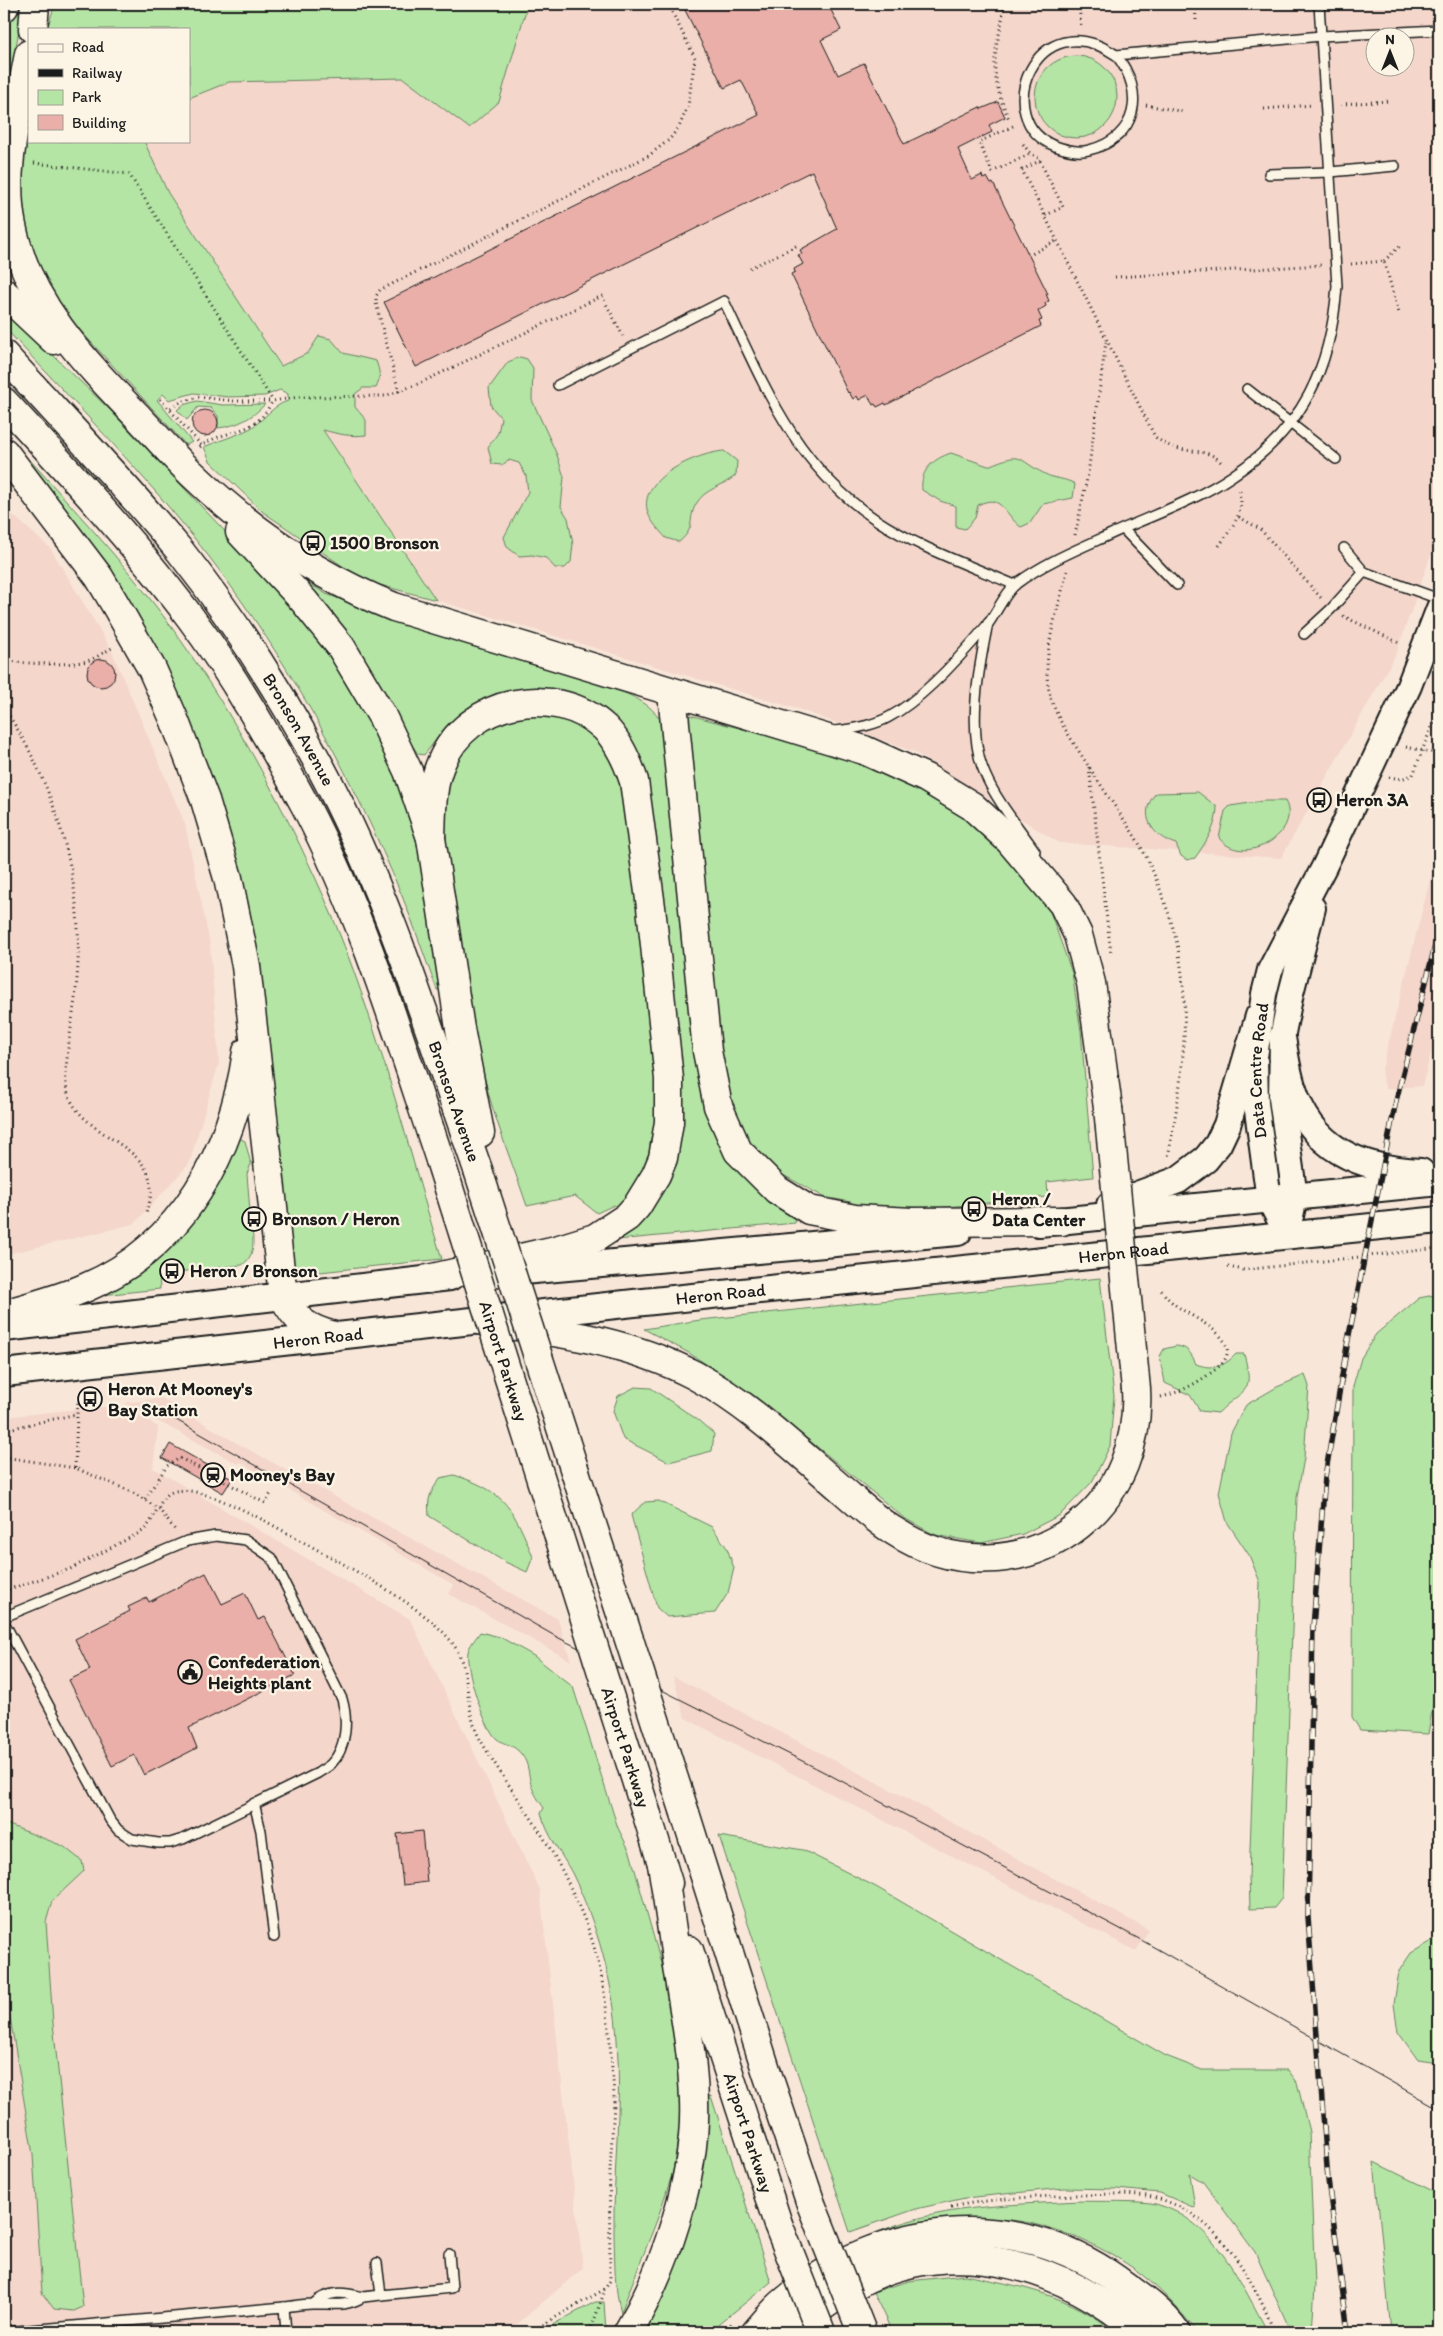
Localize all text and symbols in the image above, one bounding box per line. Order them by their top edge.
legend [28,28,190,142]
north arrow [1366,28,1416,78]
text: N [1385,31,1395,48]
text: Road [72,38,105,56]
text: Railway [72,64,122,82]
text: Park [72,88,102,106]
text: Building [72,114,126,132]
bus stop icon: 1500 Bronson [300,530,326,556]
place label: 1500 Bronson [330,532,440,554]
street label: Bronson Avenue [258,669,339,790]
bus stop icon: Heron 3A [1306,787,1332,813]
place label: Heron 3A [1336,789,1409,811]
street label: Data Centre Road [1244,1001,1274,1140]
street label: Bronson Avenue [423,1038,485,1165]
place label: Heron / Data Center [992,1188,1086,1231]
bus stop icon: Heron / Data Center [961,1196,987,1222]
bus stop icon: Bronson / Heron [241,1206,267,1232]
place label: Bronson / Heron [272,1208,400,1230]
street label: Heron Road [1077,1237,1170,1268]
bus stop icon: Heron / Bronson [159,1258,185,1284]
place label: Heron / Bronson [190,1260,318,1282]
street label: Heron Road [674,1278,767,1310]
street label: Airport Parkway [474,1298,533,1425]
street label: Heron Road [272,1322,364,1354]
place label: Heron At Mooney's Bay Station [108,1378,253,1421]
bus stop icon: Heron At Mooney's Bay Station [77,1386,103,1412]
station icon: Mooney's Bay [200,1462,226,1488]
place label: Mooney's Bay [230,1464,335,1486]
place label: Confederation Heights plant [208,1651,321,1694]
public building icon: Confederation Heights plant [177,1659,203,1685]
street label: Airport Parkway [596,1684,655,1811]
street label: Airport Parkway [719,2070,778,2196]

